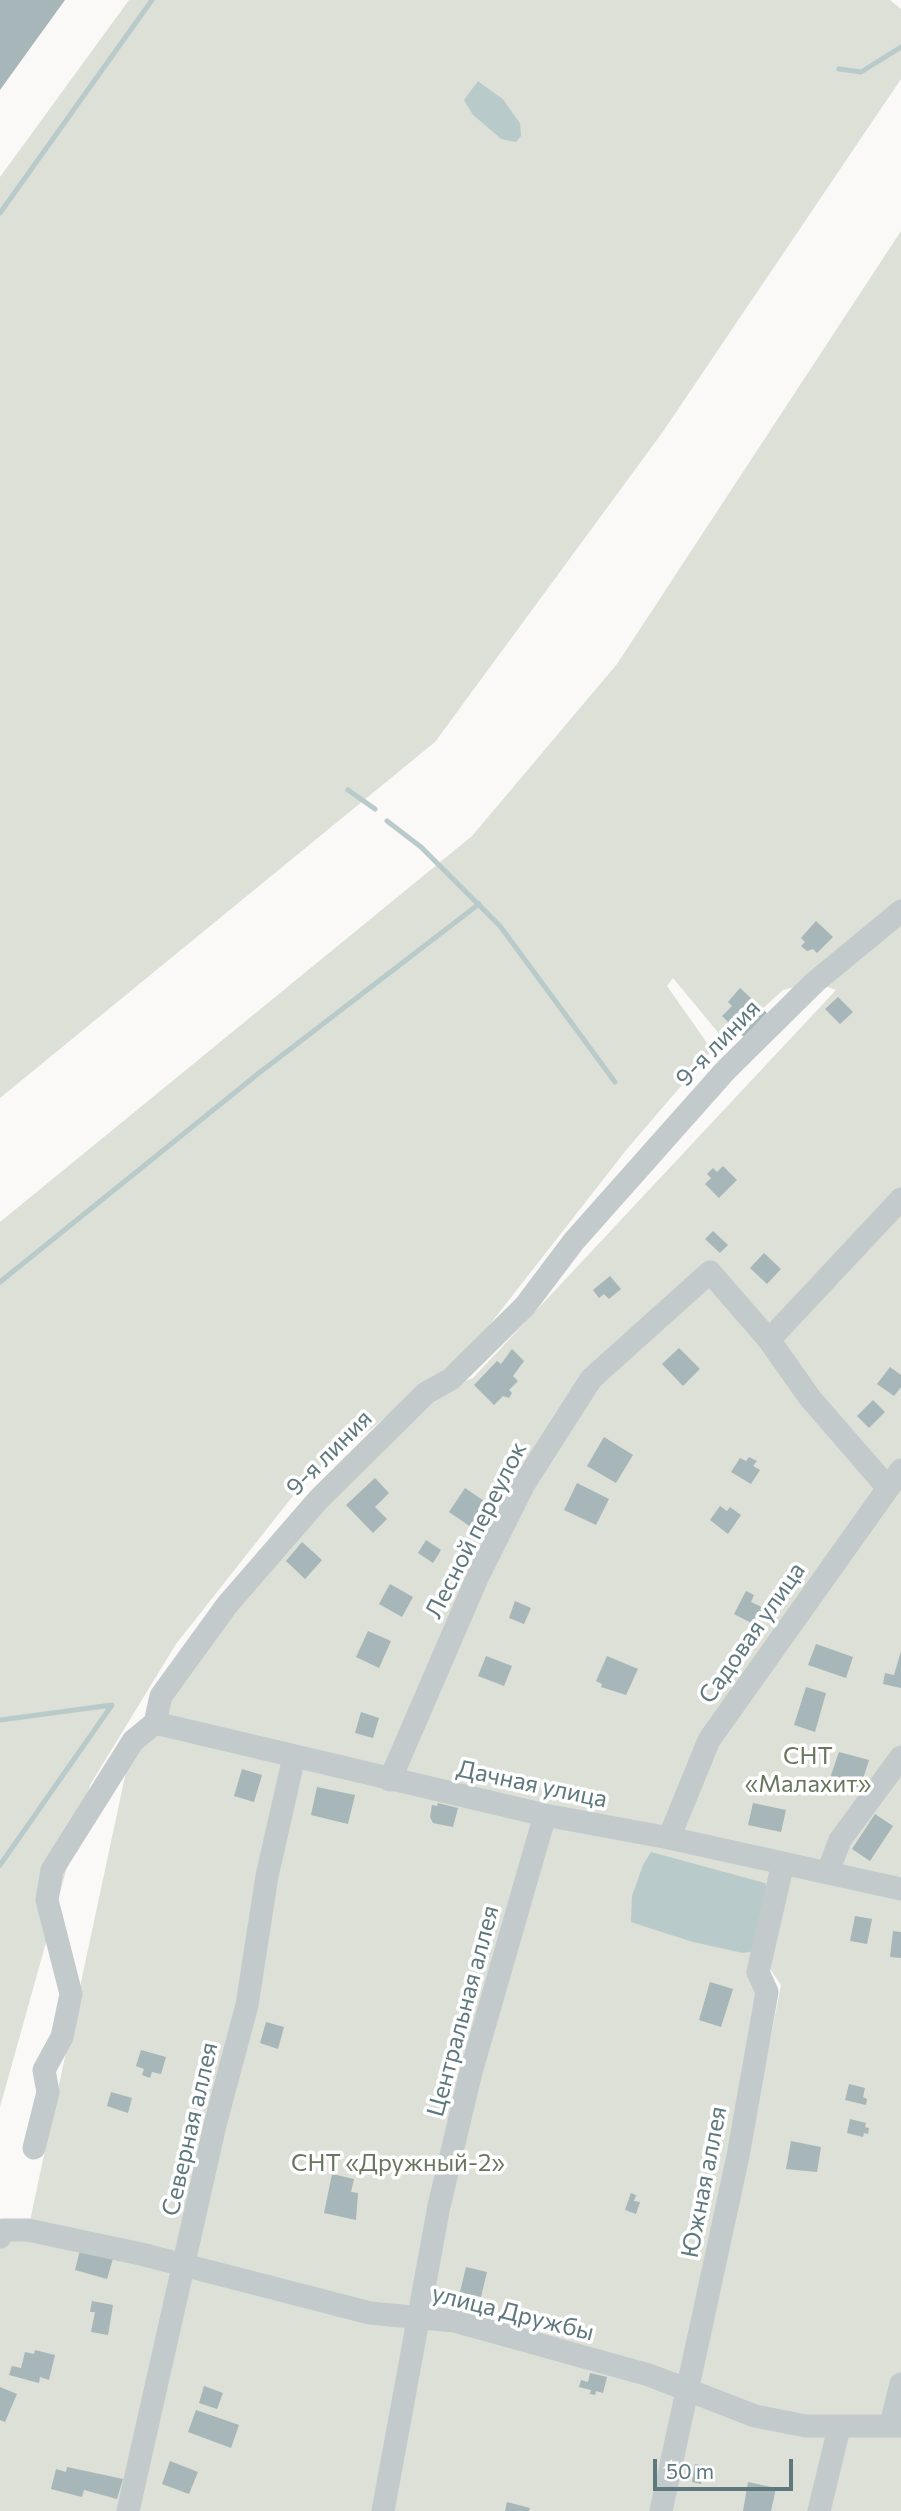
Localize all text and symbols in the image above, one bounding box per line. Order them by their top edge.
street label: 9-я линия [670,994,766,1092]
street label: 9-я линия [280,1404,378,1502]
street label: Лесной переулок [419,1437,533,1623]
street label: Садовая улица [693,1557,811,1709]
park label: СНТ «Малахит» [745,1742,871,1798]
street label: Дачная улица [454,1754,610,1814]
street label: Центральная аллея [421,1902,505,2120]
street label: Северная аллея [156,2039,224,2219]
street label: Южная аллея [675,2104,733,2260]
park label: СНТ «Дружный-2» [291,2149,505,2177]
street label: улица Дружбы [429,2279,597,2347]
scale bar [656,2444,796,2488]
text: 50 m [666,2458,714,2483]

